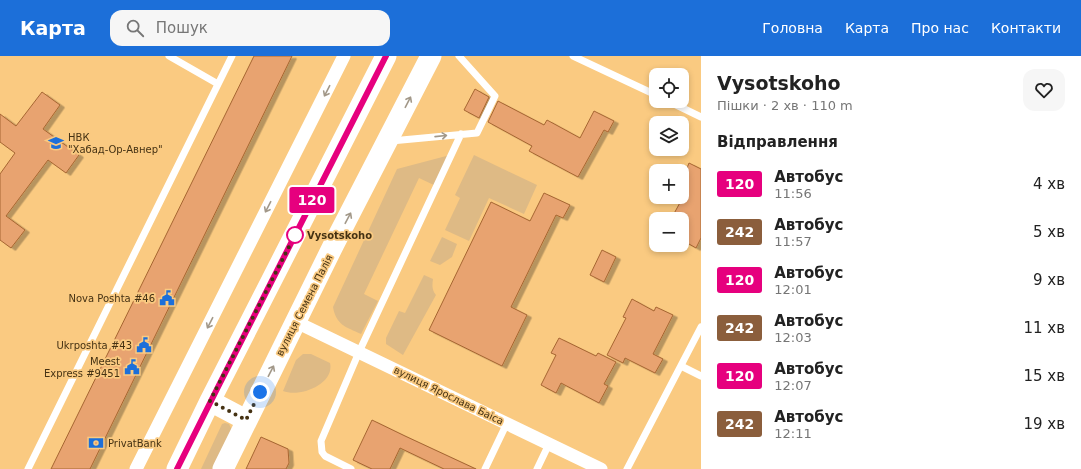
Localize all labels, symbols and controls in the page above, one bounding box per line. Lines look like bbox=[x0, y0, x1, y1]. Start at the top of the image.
search box bbox=[110, 10, 390, 46]
text: Карта bbox=[20, 17, 86, 39]
icon: search bbox=[124, 17, 146, 39]
text: Пошук bbox=[156, 19, 208, 37]
text: Головна bbox=[762, 20, 823, 36]
text: Карта bbox=[845, 20, 889, 36]
text: Про нас bbox=[911, 20, 969, 36]
text: Контакти bbox=[991, 20, 1061, 36]
map controls bbox=[649, 68, 689, 252]
button: locate bbox=[649, 68, 689, 108]
button: heart bbox=[1023, 69, 1065, 111]
text: Vysotskoho bbox=[717, 72, 841, 94]
one-way arrow bbox=[323, 85, 330, 97]
one-way arrow bbox=[405, 96, 412, 108]
text: Пішки · 2 хв · 110 m bbox=[717, 98, 853, 113]
button: layers bbox=[649, 116, 689, 156]
place label: НВК "Хабад-Ор-Авнер" bbox=[68, 132, 163, 155]
one-way arrow bbox=[434, 132, 447, 139]
text: Відправлення bbox=[717, 133, 838, 151]
school or university icon: НВК "Хабад-Ор-Авнер" bbox=[47, 134, 65, 152]
button: + bbox=[649, 164, 689, 204]
text: Автобус bbox=[774, 168, 843, 186]
text: 4 хв bbox=[1033, 175, 1065, 193]
text: 120 bbox=[725, 176, 754, 192]
text: 11:56 bbox=[774, 186, 812, 201]
line badge: 120 bbox=[289, 187, 335, 213]
text: 120 bbox=[297, 192, 327, 208]
one-way arrow bbox=[264, 201, 272, 213]
one-way arrow bbox=[345, 212, 352, 224]
button: − bbox=[649, 212, 689, 252]
text: Автобус bbox=[774, 216, 843, 234]
text: 5 хв bbox=[1033, 223, 1065, 241]
text: 242 bbox=[725, 224, 754, 240]
marker: Vysotskoho bbox=[286, 226, 304, 244]
place label: Vysotskoho bbox=[307, 230, 372, 241]
text: 11:57 bbox=[774, 234, 812, 249]
street label: вулиця Семена Палія bbox=[274, 253, 335, 358]
text: Автобус bbox=[774, 264, 843, 282]
text: 9 хв bbox=[1033, 271, 1065, 289]
text: 120 bbox=[725, 272, 754, 288]
text: 12:01 bbox=[774, 282, 812, 297]
public building icon: Nova Poshta #46 bbox=[158, 289, 176, 307]
place label: Nova Poshta #46 bbox=[69, 293, 155, 304]
text: Автобус bbox=[774, 312, 843, 330]
one-way arrow bbox=[206, 317, 213, 329]
text: 11 хв bbox=[1023, 319, 1065, 337]
text: 242 bbox=[725, 320, 754, 336]
text: 12:03 bbox=[774, 330, 812, 345]
public building icon: Ukrposhta #43 bbox=[135, 336, 153, 354]
place label: Ukrposhta #43 bbox=[56, 340, 132, 351]
place label: Meest Express #9451 bbox=[44, 356, 120, 379]
public building icon: Meest Express #9451 bbox=[123, 358, 141, 376]
text: Автобус bbox=[774, 360, 843, 378]
street label: вулиця Ярослава Баіса bbox=[392, 364, 505, 427]
one-way arrow bbox=[268, 365, 275, 377]
text: 15 хв bbox=[1023, 367, 1065, 385]
text: 120 bbox=[725, 368, 754, 384]
text: 12:07 bbox=[774, 378, 812, 393]
your location bbox=[250, 382, 270, 402]
text: Автобус bbox=[774, 408, 843, 426]
text: 19 хв bbox=[1023, 415, 1065, 433]
text: 242 bbox=[725, 416, 754, 432]
text: 12:11 bbox=[774, 426, 812, 441]
bank icon: PrivatBank bbox=[87, 434, 105, 452]
place label: PrivatBank bbox=[108, 438, 162, 449]

